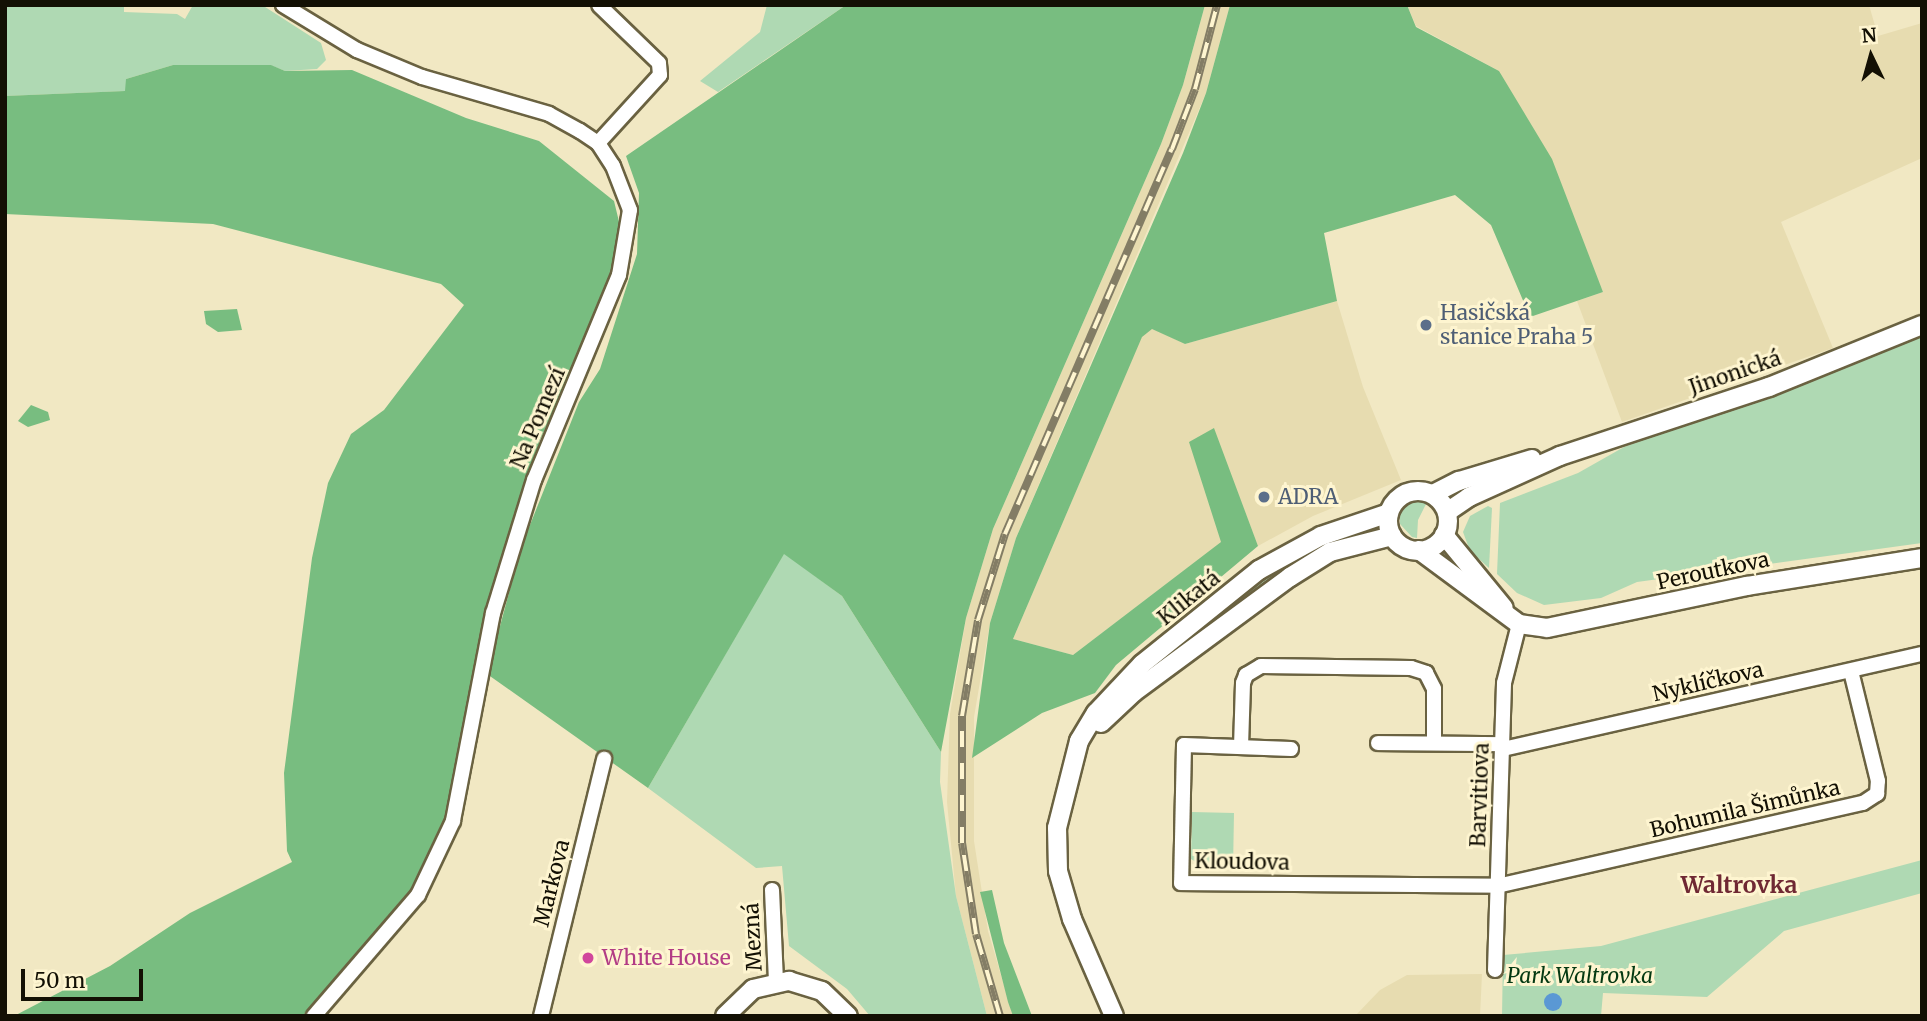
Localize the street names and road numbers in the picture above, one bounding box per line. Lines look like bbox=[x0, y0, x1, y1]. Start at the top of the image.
street label: Jinonická bbox=[1686, 346, 1784, 400]
street label: Na Pomezí bbox=[505, 364, 571, 472]
street label: Peroutkova bbox=[1654, 547, 1772, 595]
street label: Klikatá bbox=[1153, 565, 1225, 631]
street label: Nyklíčkova bbox=[1650, 657, 1766, 707]
street label: Barvitiova bbox=[1466, 742, 1494, 848]
street label: Bohumila Šimůnka bbox=[1648, 775, 1842, 843]
street label: Markova bbox=[529, 837, 575, 929]
street label: Kloudova bbox=[1194, 849, 1290, 875]
street label: Mezná bbox=[739, 902, 767, 972]

